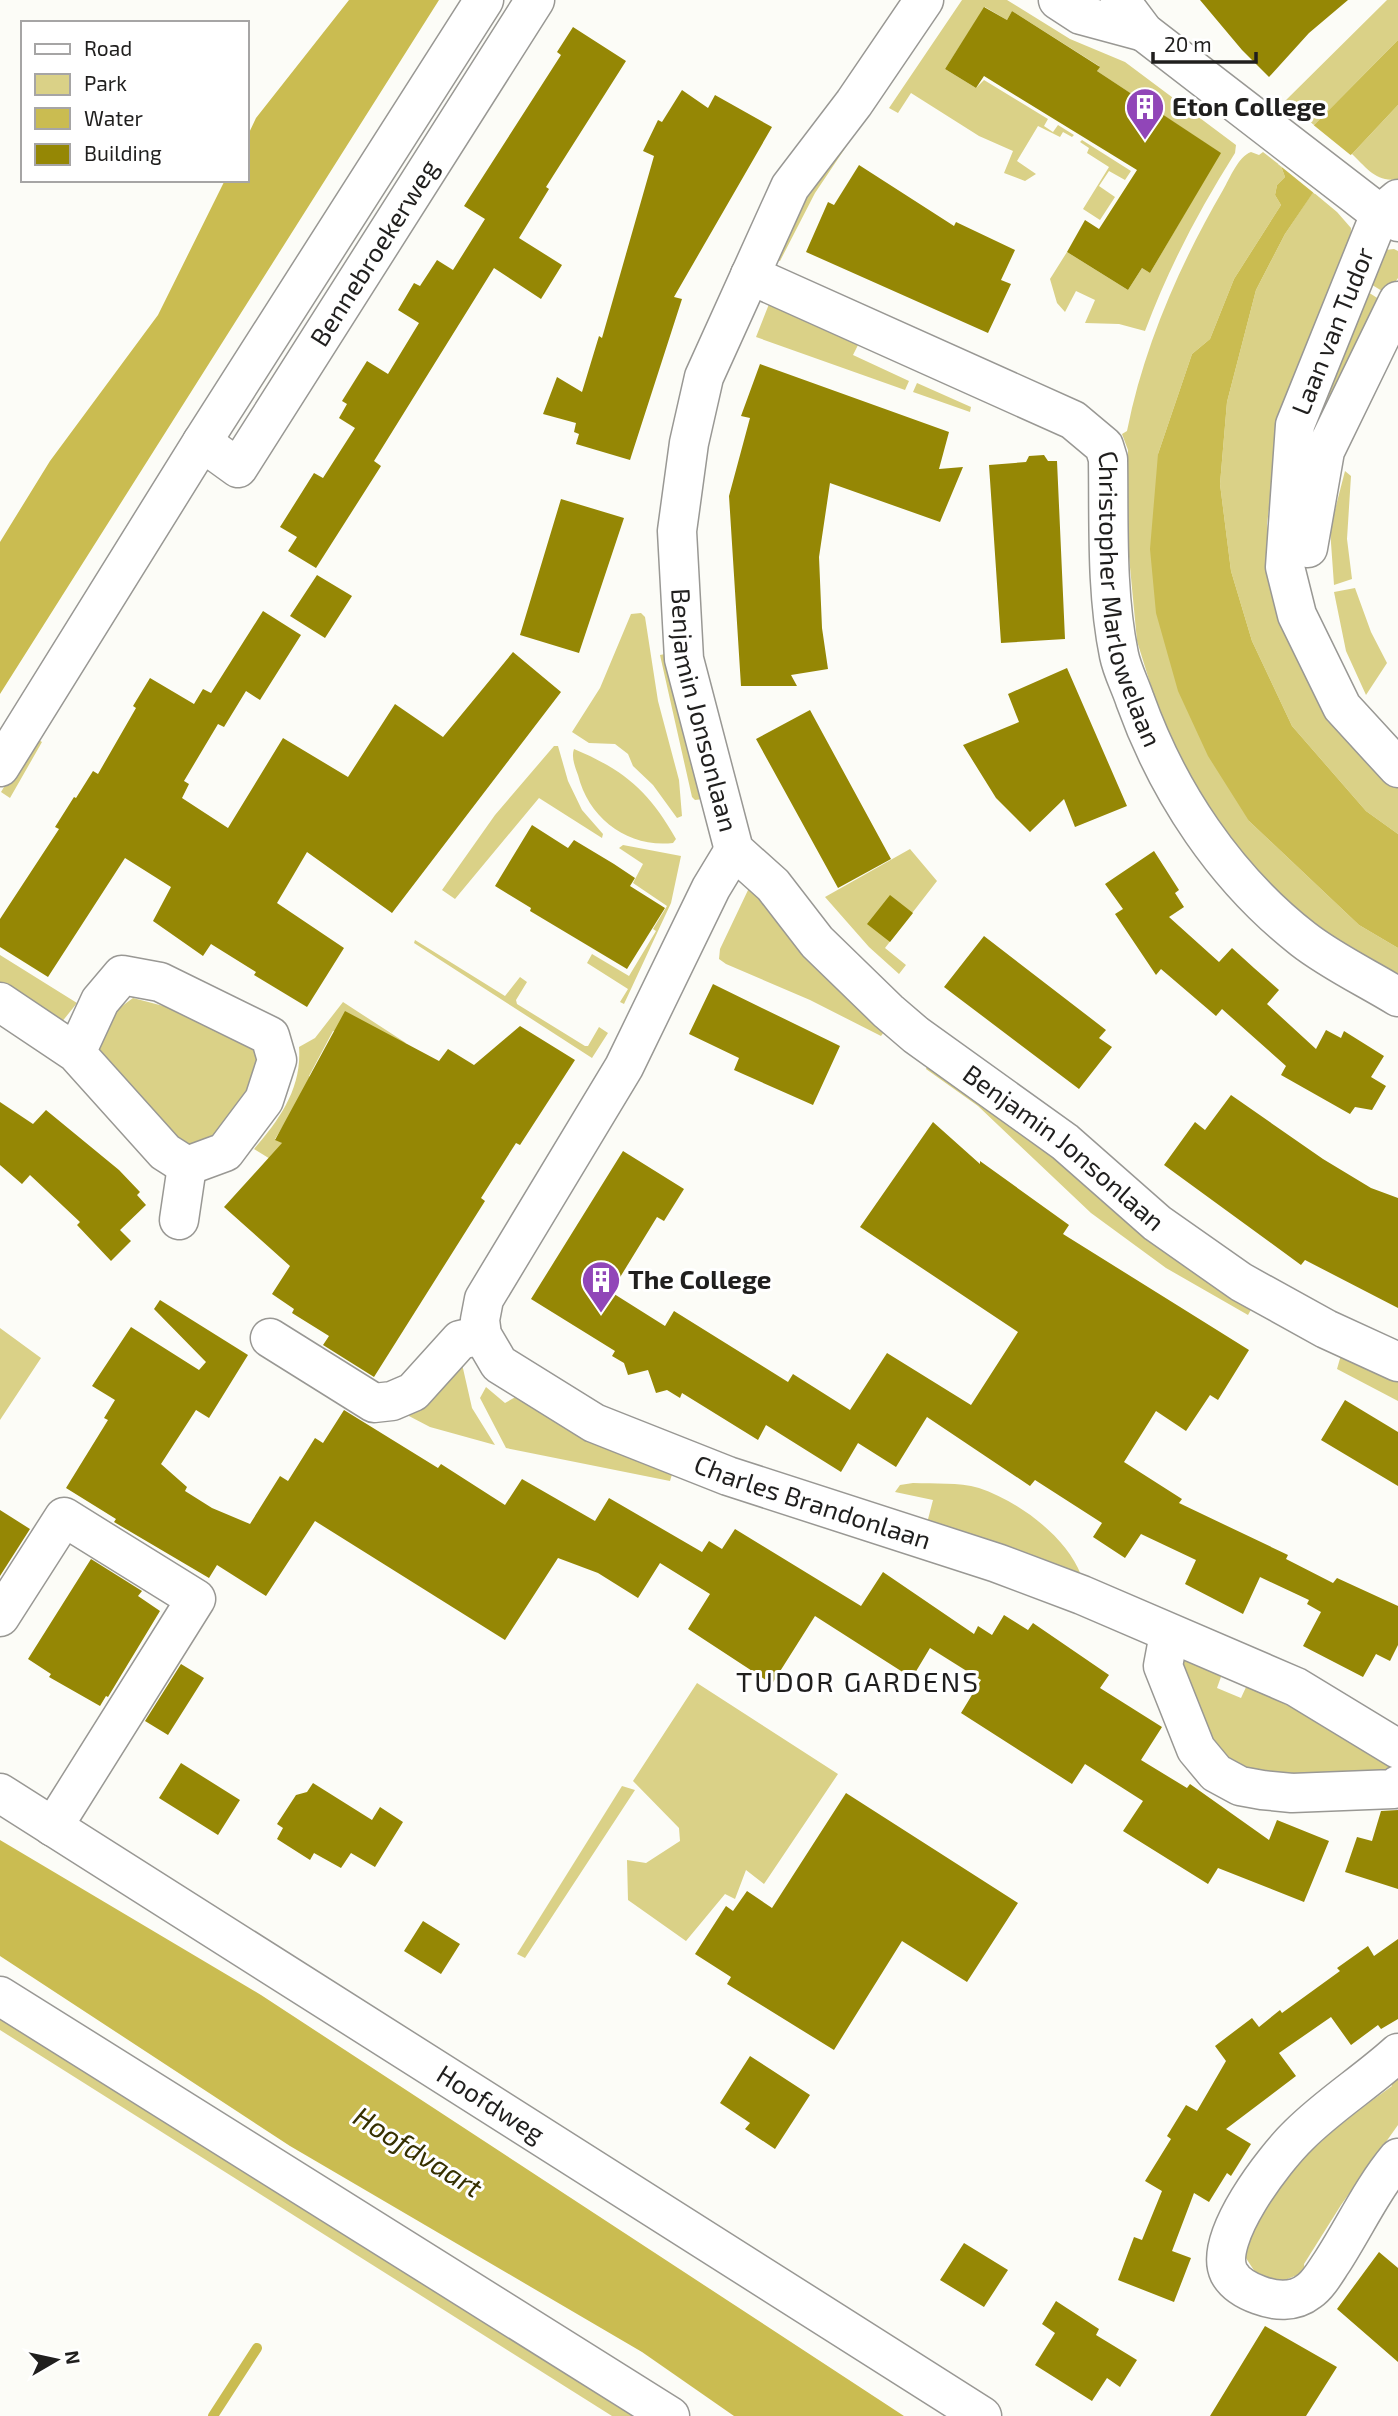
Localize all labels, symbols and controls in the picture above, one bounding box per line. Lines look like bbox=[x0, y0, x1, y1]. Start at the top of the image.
legend bbox=[21, 21, 248, 182]
scale bar bbox=[1153, 21, 1256, 65]
text: 20 m bbox=[1164, 31, 1212, 56]
text: Road bbox=[84, 35, 132, 60]
text: Park bbox=[84, 70, 127, 95]
building icon: Eton College bbox=[1124, 86, 1166, 141]
place label: Eton College bbox=[1172, 90, 1326, 121]
text: Water bbox=[84, 105, 143, 130]
text: Building bbox=[84, 140, 162, 165]
street label: Bennebroekerweg bbox=[302, 153, 444, 351]
street label: Laan van Tudor bbox=[1284, 242, 1379, 419]
street label: Christopher Marlowelaan bbox=[1092, 447, 1169, 751]
street label: Benjamin Jonsonlaan bbox=[666, 587, 746, 835]
street label: Benjamin Jonsonlaan bbox=[958, 1057, 1171, 1236]
building icon: The College bbox=[580, 1259, 622, 1314]
place label: The College bbox=[628, 1263, 772, 1294]
street label: Charles Brandonlaan bbox=[690, 1447, 935, 1555]
district label: TUDOR GARDENS bbox=[736, 1664, 980, 1698]
street label: Hoofdweg bbox=[432, 2057, 551, 2149]
water label: Hoofdvaart bbox=[348, 2098, 489, 2204]
north arrow bbox=[21, 2325, 91, 2395]
text: N bbox=[61, 2349, 86, 2366]

